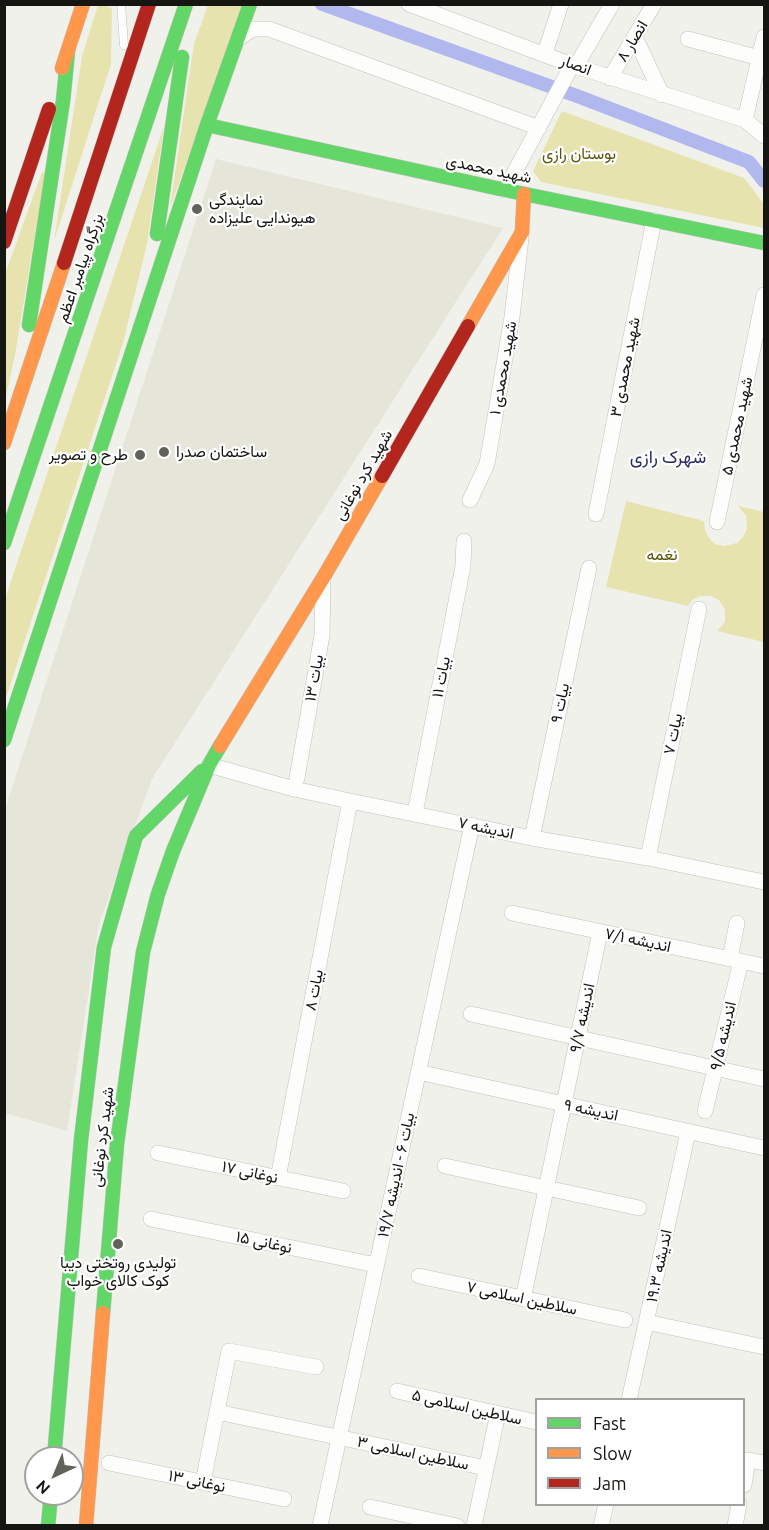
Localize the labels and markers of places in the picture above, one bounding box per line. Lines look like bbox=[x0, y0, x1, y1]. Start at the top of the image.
place label: نمایندگی هیوندایی علیزاده bbox=[209, 190, 316, 228]
marker: نمایندگی هیوندایی علیزاده bbox=[190, 202, 204, 216]
place label: ساختمان صدرا bbox=[176, 442, 267, 462]
place label: طرح و تصویر bbox=[49, 445, 128, 465]
marker: ساختمان صدرا bbox=[157, 445, 171, 459]
marker: طرح و تصویر bbox=[133, 448, 147, 462]
marker: تولیدی روتختی دیبا کوک کالای خواب bbox=[111, 1237, 125, 1251]
place label: تولیدی روتختی دیبا کوک کالای خواب bbox=[60, 1253, 176, 1291]

